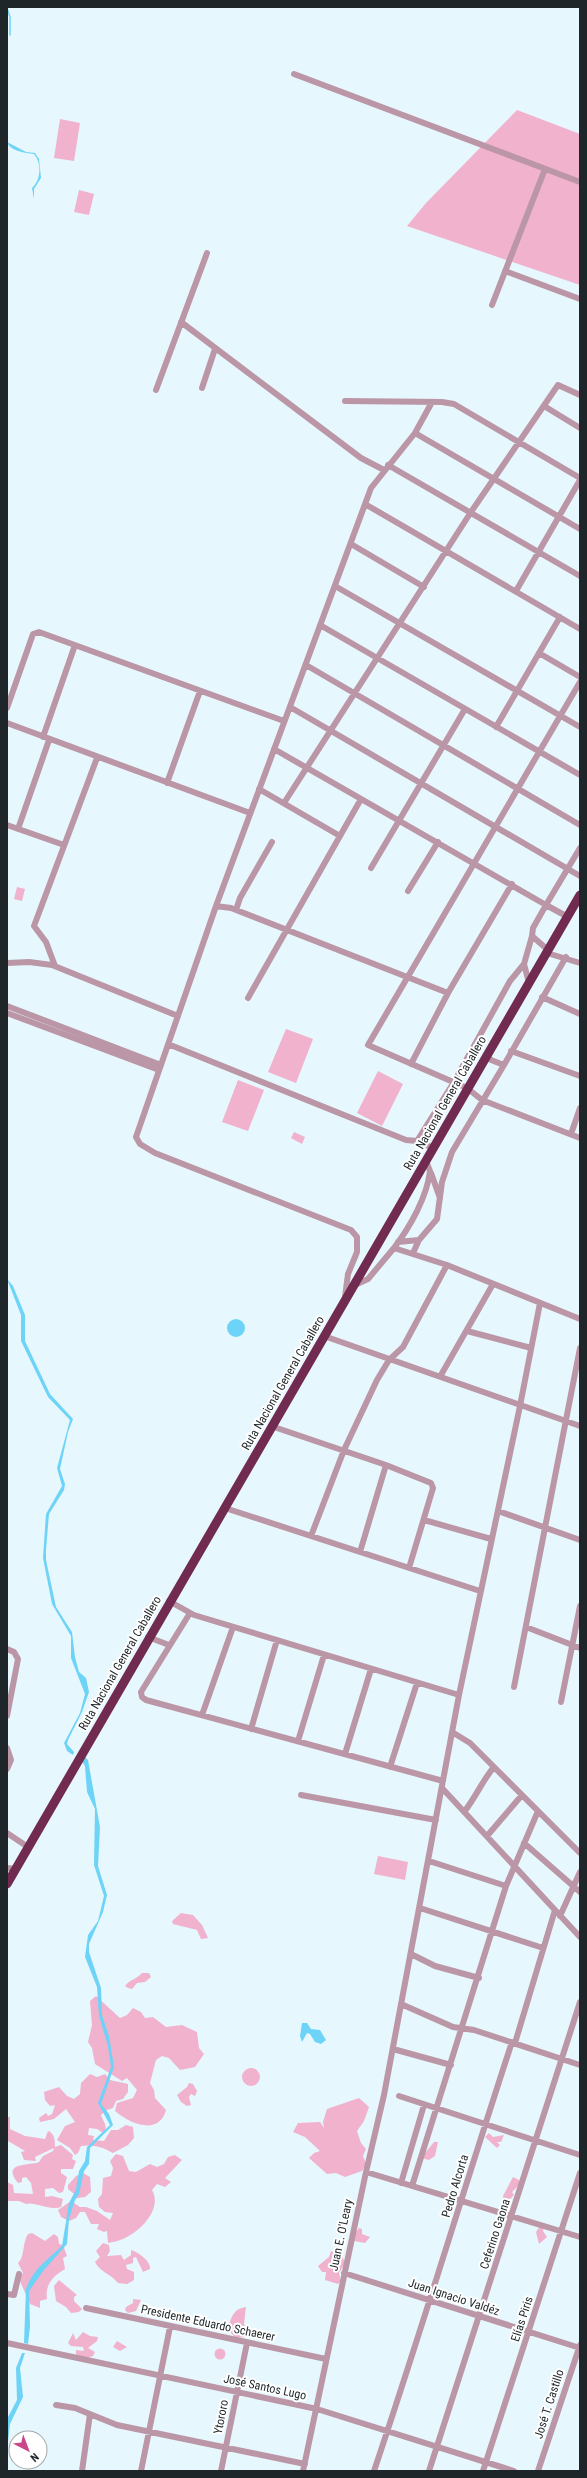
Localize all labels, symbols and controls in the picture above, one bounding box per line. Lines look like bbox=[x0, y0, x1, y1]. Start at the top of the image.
street label: Ruta Nacional General Caballero bbox=[401, 1033, 489, 1173]
street label: Ruta Nacional General Caballero bbox=[239, 1313, 327, 1453]
street label: Ruta Nacional General Caballero bbox=[76, 1593, 164, 1733]
street label: Pedro Alcorta bbox=[439, 2153, 471, 2219]
street label: Ceferino Gaona bbox=[477, 2197, 513, 2271]
street label: Juan E. O'Leary bbox=[327, 2198, 355, 2272]
street label: Juan Ignacio Valdéz bbox=[407, 2276, 501, 2318]
street label: Elías Piris bbox=[508, 2295, 536, 2343]
street label: Presidente Eduardo Schaerer bbox=[140, 2302, 277, 2344]
street label: José T. Castillo bbox=[531, 2368, 567, 2440]
street label: José Santos Lugo bbox=[222, 2371, 308, 2403]
street label: Ytororo bbox=[211, 2399, 231, 2435]
north arrow bbox=[8, 2430, 48, 2470]
text: N bbox=[27, 2450, 41, 2464]

